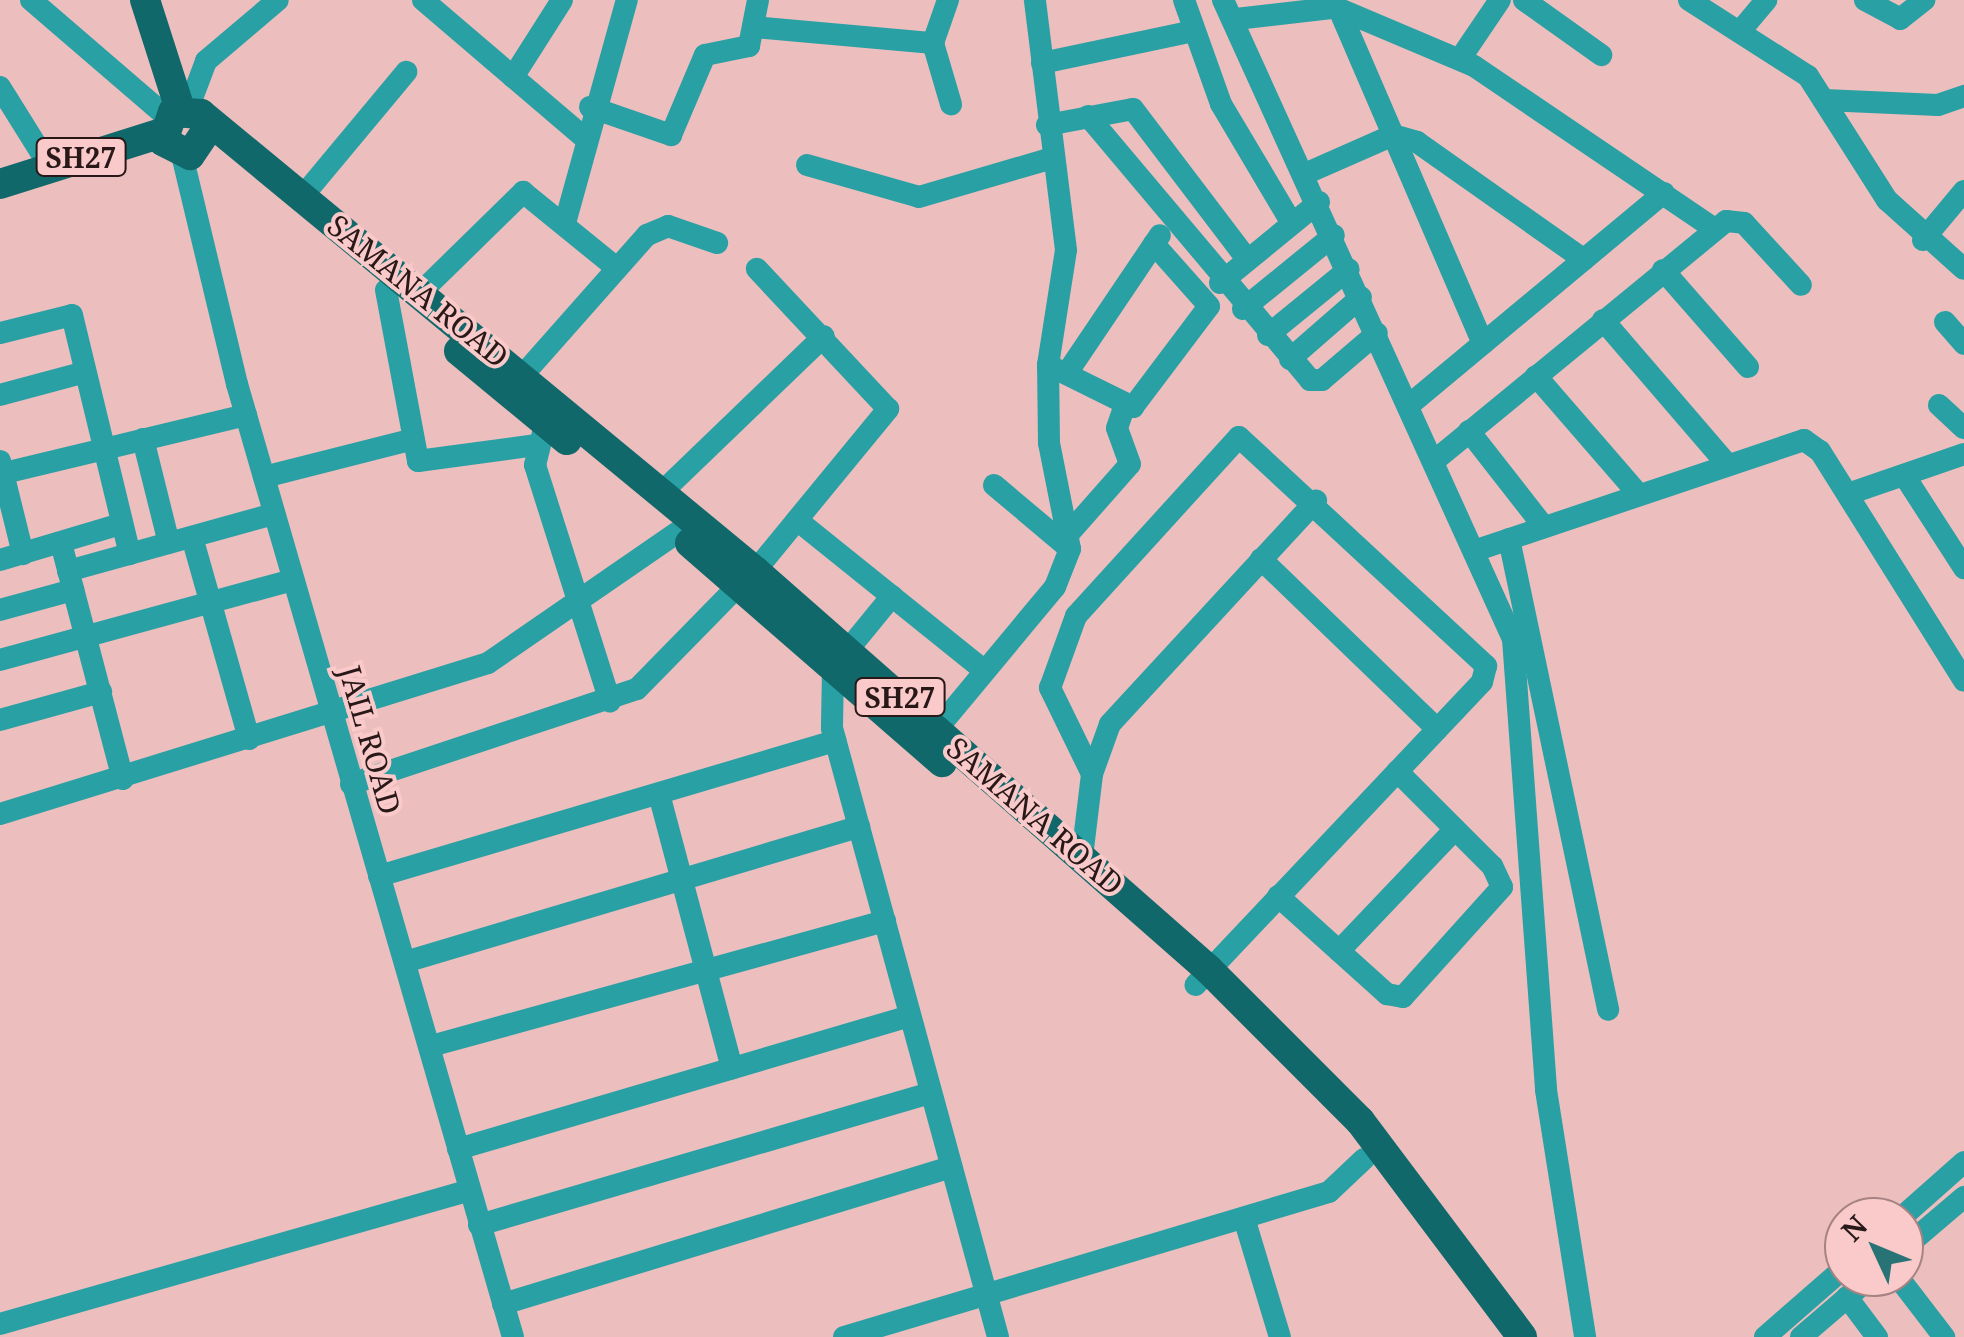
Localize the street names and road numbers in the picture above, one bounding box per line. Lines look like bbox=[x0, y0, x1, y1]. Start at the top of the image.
road number: SH27 bbox=[34, 134, 128, 180]
street label: SAMANA ROAD bbox=[321, 207, 515, 375]
street label: JAIL ROAD bbox=[332, 661, 408, 819]
road number: SH27 bbox=[852, 674, 948, 720]
street label: SAMANA ROAD bbox=[940, 730, 1130, 902]

